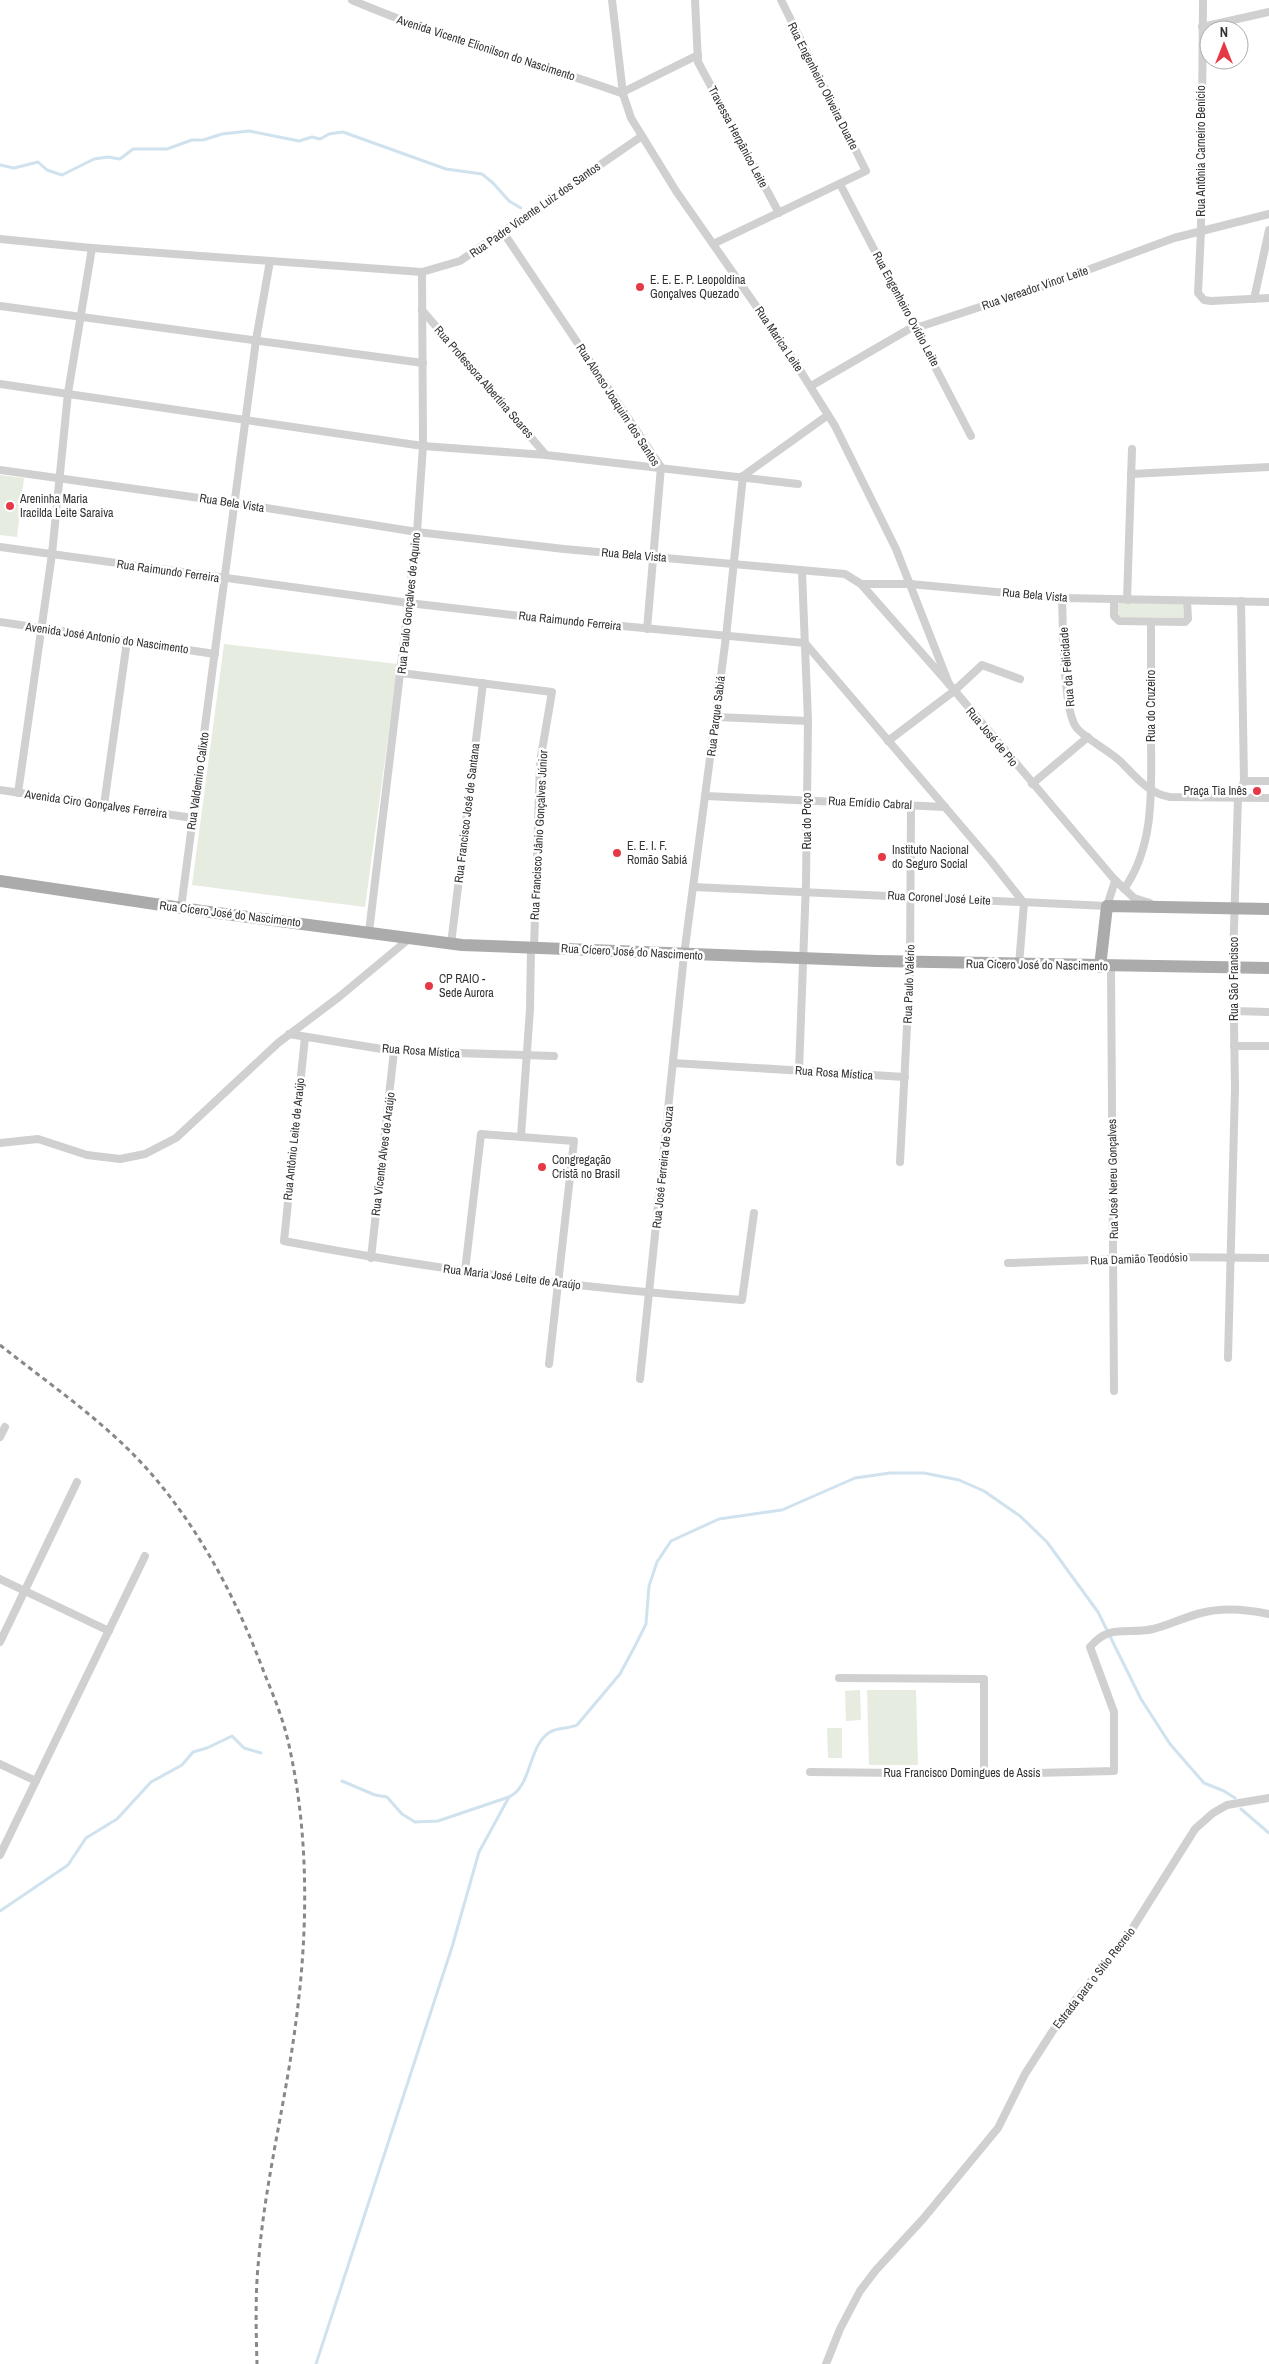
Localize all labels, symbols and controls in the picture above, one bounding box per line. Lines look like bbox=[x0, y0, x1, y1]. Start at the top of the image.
street label: Avenida Vicente Elionilson do Nascimento bbox=[394, 11, 577, 84]
street label: Rua Engenheiro Oliveira Duarte bbox=[784, 19, 862, 153]
north arrow bbox=[1199, 20, 1249, 70]
text: N bbox=[1220, 23, 1228, 41]
street label: Travessa Herpânico Leite bbox=[704, 83, 772, 191]
street label: Rua Antônia Carneiro Benício bbox=[1193, 85, 1209, 217]
street label: Rua Padre Vicente Luiz dos Santos bbox=[466, 159, 604, 261]
street label: Rua Engenheiro Ovídio Leite bbox=[869, 249, 943, 369]
street label: Rua Vereador Vinor Leite bbox=[980, 262, 1090, 314]
place label: E. E. E. P. Leopoldina Gonçalves Quezado bbox=[650, 272, 746, 302]
marker: E. E. E. P. Leopoldina Gonçalves Quezado bbox=[634, 281, 646, 293]
street label: Rua Marica Leite bbox=[751, 303, 807, 375]
street label: Rua Professora Albertina Soares bbox=[431, 322, 537, 442]
street label: Rua Alonso Joaquim dos Santos bbox=[572, 341, 664, 469]
street label: Rua Bela Vista bbox=[198, 490, 266, 516]
place label: Areninha Maria Iracilda Leite Saraiva bbox=[19, 491, 114, 521]
marker: Areninha Maria Iracilda Leite Saraiva bbox=[4, 500, 16, 512]
street label: Rua Paulo Gonçalves de Aquino bbox=[394, 531, 424, 675]
street label: Rua Bela Vista bbox=[601, 544, 668, 566]
street label: Rua Raimundo Ferreira bbox=[116, 556, 221, 586]
street label: Rua Bela Vista bbox=[1002, 584, 1069, 606]
street label: Rua Raimundo Ferreira bbox=[518, 608, 623, 634]
street label: Avenida José Antonio do Nascimento bbox=[23, 618, 190, 657]
street label: Rua da Felicidade bbox=[1056, 626, 1078, 708]
street label: Rua do Cruzeiro bbox=[1143, 670, 1159, 742]
street label: Rua Parque Sabiá bbox=[703, 674, 729, 757]
street label: Rua José de Pio bbox=[962, 704, 1022, 770]
street label: Rua Valdemiro Calixto bbox=[183, 731, 213, 831]
street label: Rua Francisco José de Santana bbox=[450, 742, 484, 884]
street label: Rua Francisco Jânio Gonçalves Júnior bbox=[527, 749, 551, 920]
place label: Praça Tia Inês bbox=[1183, 783, 1247, 799]
marker: Praça Tia Inês bbox=[1251, 785, 1263, 797]
street label: Avenida Ciro Gonçalves Ferreira bbox=[23, 786, 169, 822]
street label: Rua do Poço bbox=[799, 793, 815, 849]
street label: Rua Emídio Cabral bbox=[828, 793, 912, 813]
place label: E. E. I. F. Romão Sabiá bbox=[627, 838, 688, 868]
place label: Instituto Nacional do Seguro Social bbox=[892, 842, 969, 872]
marker: E. E. I. F. Romão Sabiá bbox=[611, 847, 623, 859]
marker: Instituto Nacional do Seguro Social bbox=[876, 851, 888, 863]
street label: Rua Coronel José Leite bbox=[887, 887, 991, 909]
street label: Rua Cícero José do Nascimento bbox=[158, 897, 302, 931]
street label: Rua São Francisco bbox=[1226, 937, 1242, 1021]
street label: Rua Cícero José do Nascimento bbox=[561, 940, 703, 964]
street label: Rua Paulo Valério bbox=[900, 944, 918, 1024]
street label: Rua Cícero José do Nascimento bbox=[966, 956, 1108, 974]
place label: CP RAIO - Sede Aurora bbox=[439, 971, 494, 1001]
marker: CP RAIO - Sede Aurora bbox=[423, 980, 435, 992]
street label: Rua Rosa Mística bbox=[381, 1040, 461, 1062]
street label: Rua Rosa Mística bbox=[794, 1062, 874, 1084]
street label: Rua Antônio Leite de Araújo bbox=[280, 1077, 308, 1201]
street label: Rua Vicente Alves de Araújo bbox=[367, 1091, 399, 1217]
street label: Rua José Ferreira de Souza bbox=[649, 1104, 677, 1229]
street label: Rua José Nereu Gonçalves bbox=[1104, 1119, 1122, 1239]
place label: Congregação Cristã no Brasil bbox=[552, 1152, 620, 1182]
marker: Congregação Cristã no Brasil bbox=[536, 1161, 548, 1173]
street label: Rua Damião Teodósio bbox=[1090, 1249, 1188, 1269]
street label: Rua Maria José Leite de Araújo bbox=[442, 1261, 582, 1293]
street label: Rua Francisco Domingues de Assis bbox=[884, 1765, 1041, 1781]
street label: Estrada para o Sítio Recreio bbox=[1049, 1924, 1139, 2032]

